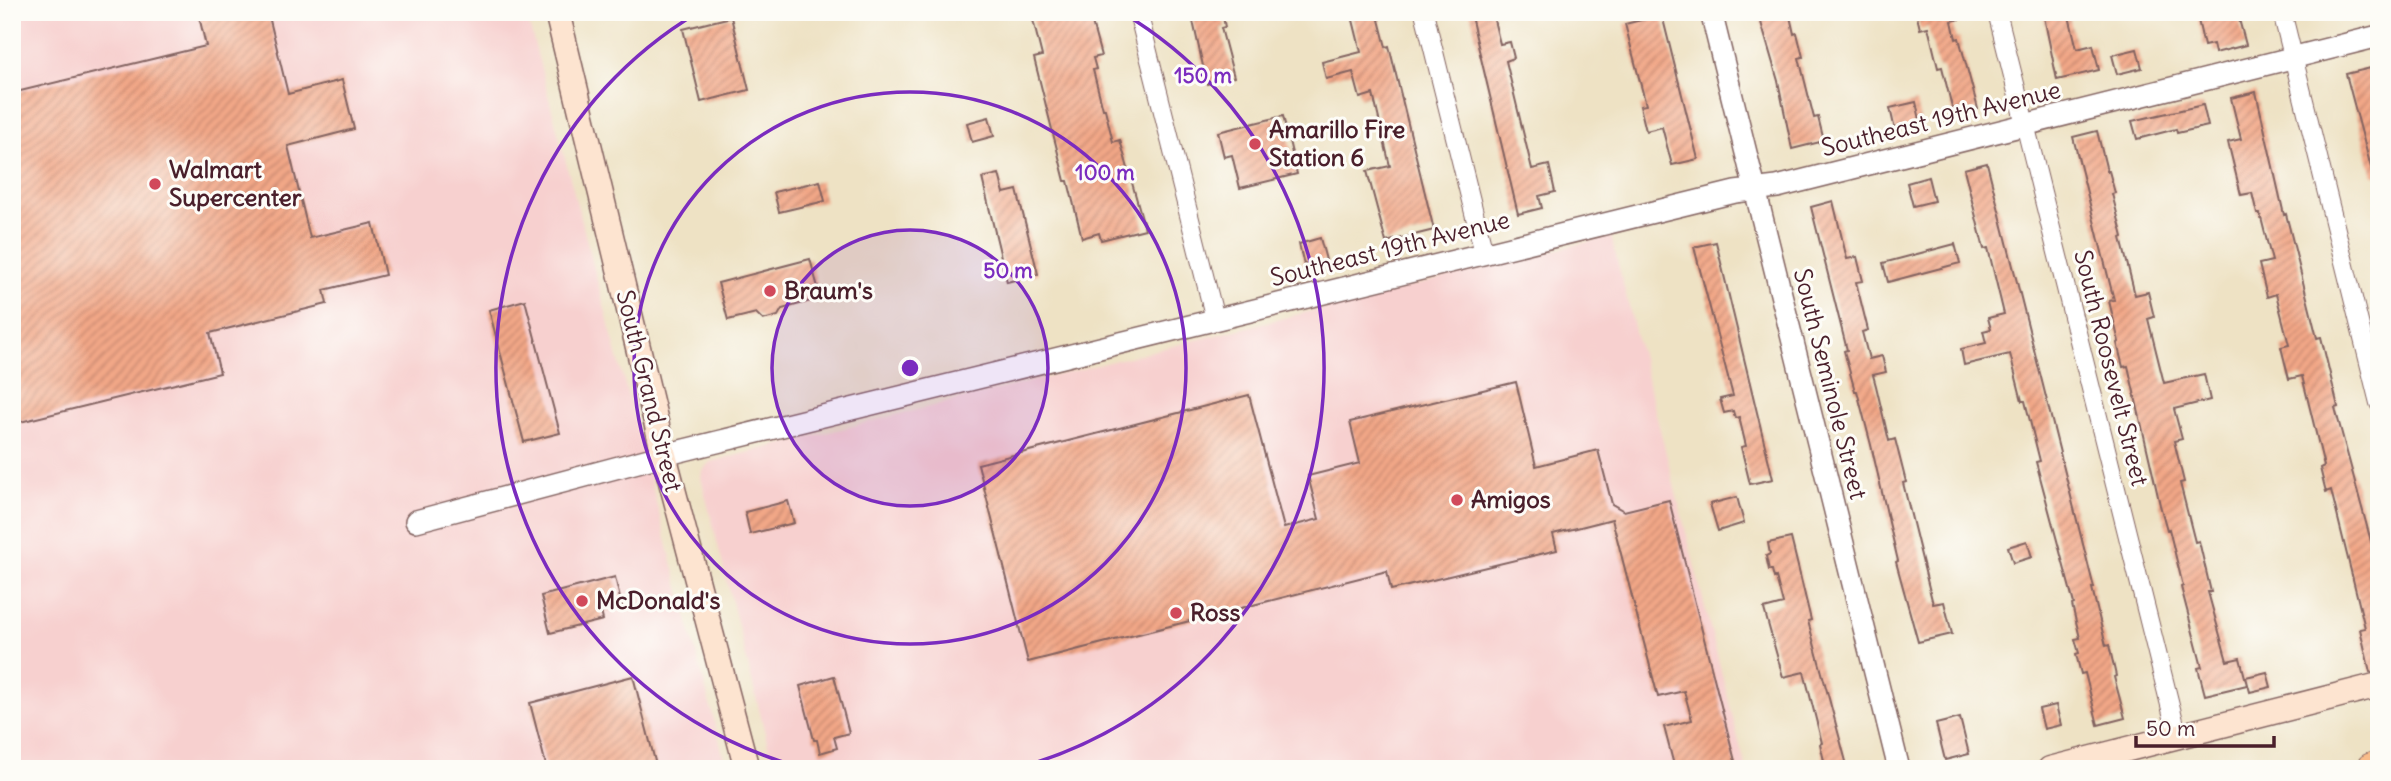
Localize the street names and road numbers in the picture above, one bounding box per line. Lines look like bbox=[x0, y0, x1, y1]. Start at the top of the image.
street label: Southeast 19th Avenue bbox=[1818, 74, 2064, 162]
street label: Southeast 19th Avenue bbox=[1267, 204, 1513, 292]
street label: South Roosevelt Street bbox=[2068, 247, 2156, 489]
street label: South Seminole Street bbox=[1788, 265, 1874, 502]
street label: South Grand Street bbox=[610, 287, 690, 495]

